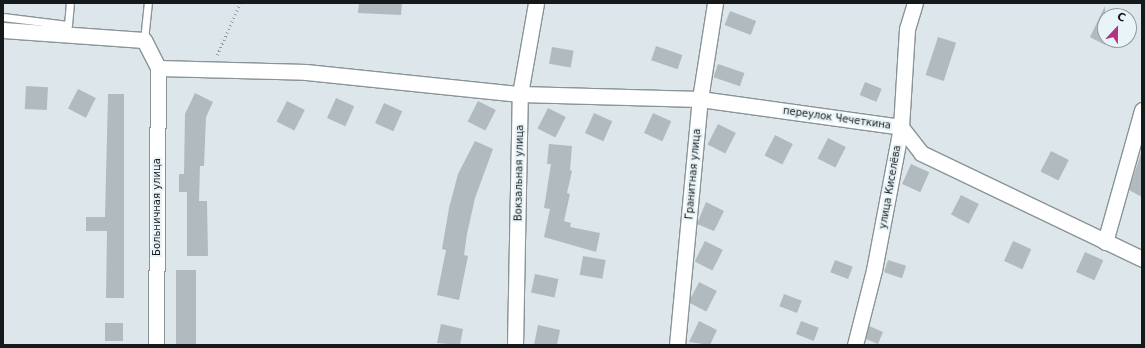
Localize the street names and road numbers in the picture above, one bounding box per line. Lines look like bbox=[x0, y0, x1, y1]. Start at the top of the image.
street label: переулок Чечеткина bbox=[782, 104, 892, 132]
street label: Вокзальная улица bbox=[512, 125, 526, 221]
street label: Гранитная улица bbox=[683, 128, 703, 220]
street label: улица Киселёва bbox=[877, 144, 903, 230]
street label: Больничная улица bbox=[151, 158, 163, 256]

